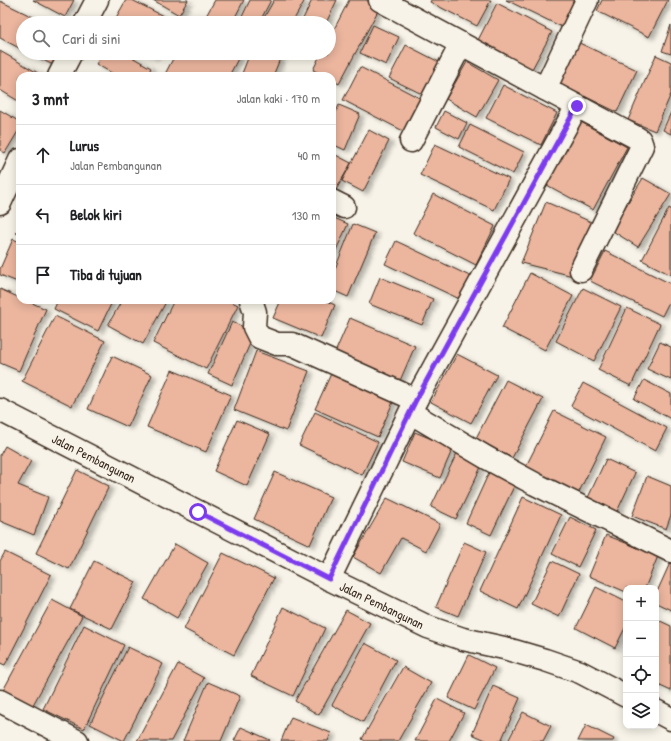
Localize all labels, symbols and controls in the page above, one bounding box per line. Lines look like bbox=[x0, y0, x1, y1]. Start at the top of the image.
search box bbox=[16, 16, 336, 60]
icon: search bbox=[30, 27, 52, 49]
text: Cari di sini bbox=[62, 28, 121, 49]
text: 3 mnt bbox=[32, 87, 69, 110]
text: Jalan kaki · 170 m bbox=[236, 89, 320, 107]
route end bbox=[568, 97, 586, 115]
text: Lurus bbox=[70, 135, 99, 156]
icon: ahead bbox=[32, 144, 54, 166]
text: 40 m bbox=[297, 146, 320, 164]
text: Jalan Pembangunan bbox=[70, 156, 162, 174]
icon: left bbox=[32, 204, 54, 226]
text: Belok kiri bbox=[70, 204, 122, 225]
text: 130 m bbox=[292, 206, 320, 224]
icon: arrive bbox=[32, 264, 54, 286]
text: Tiba di tujuan bbox=[70, 264, 142, 285]
street label: Jalan Pembangunan bbox=[49, 429, 139, 487]
route start bbox=[189, 503, 207, 521]
street label: Jalan Pembangunan bbox=[337, 577, 427, 633]
map controls bbox=[623, 585, 659, 729]
button: + bbox=[623, 585, 659, 621]
button: − bbox=[623, 621, 659, 657]
button: locate bbox=[623, 657, 659, 693]
button: layers bbox=[623, 693, 659, 729]

